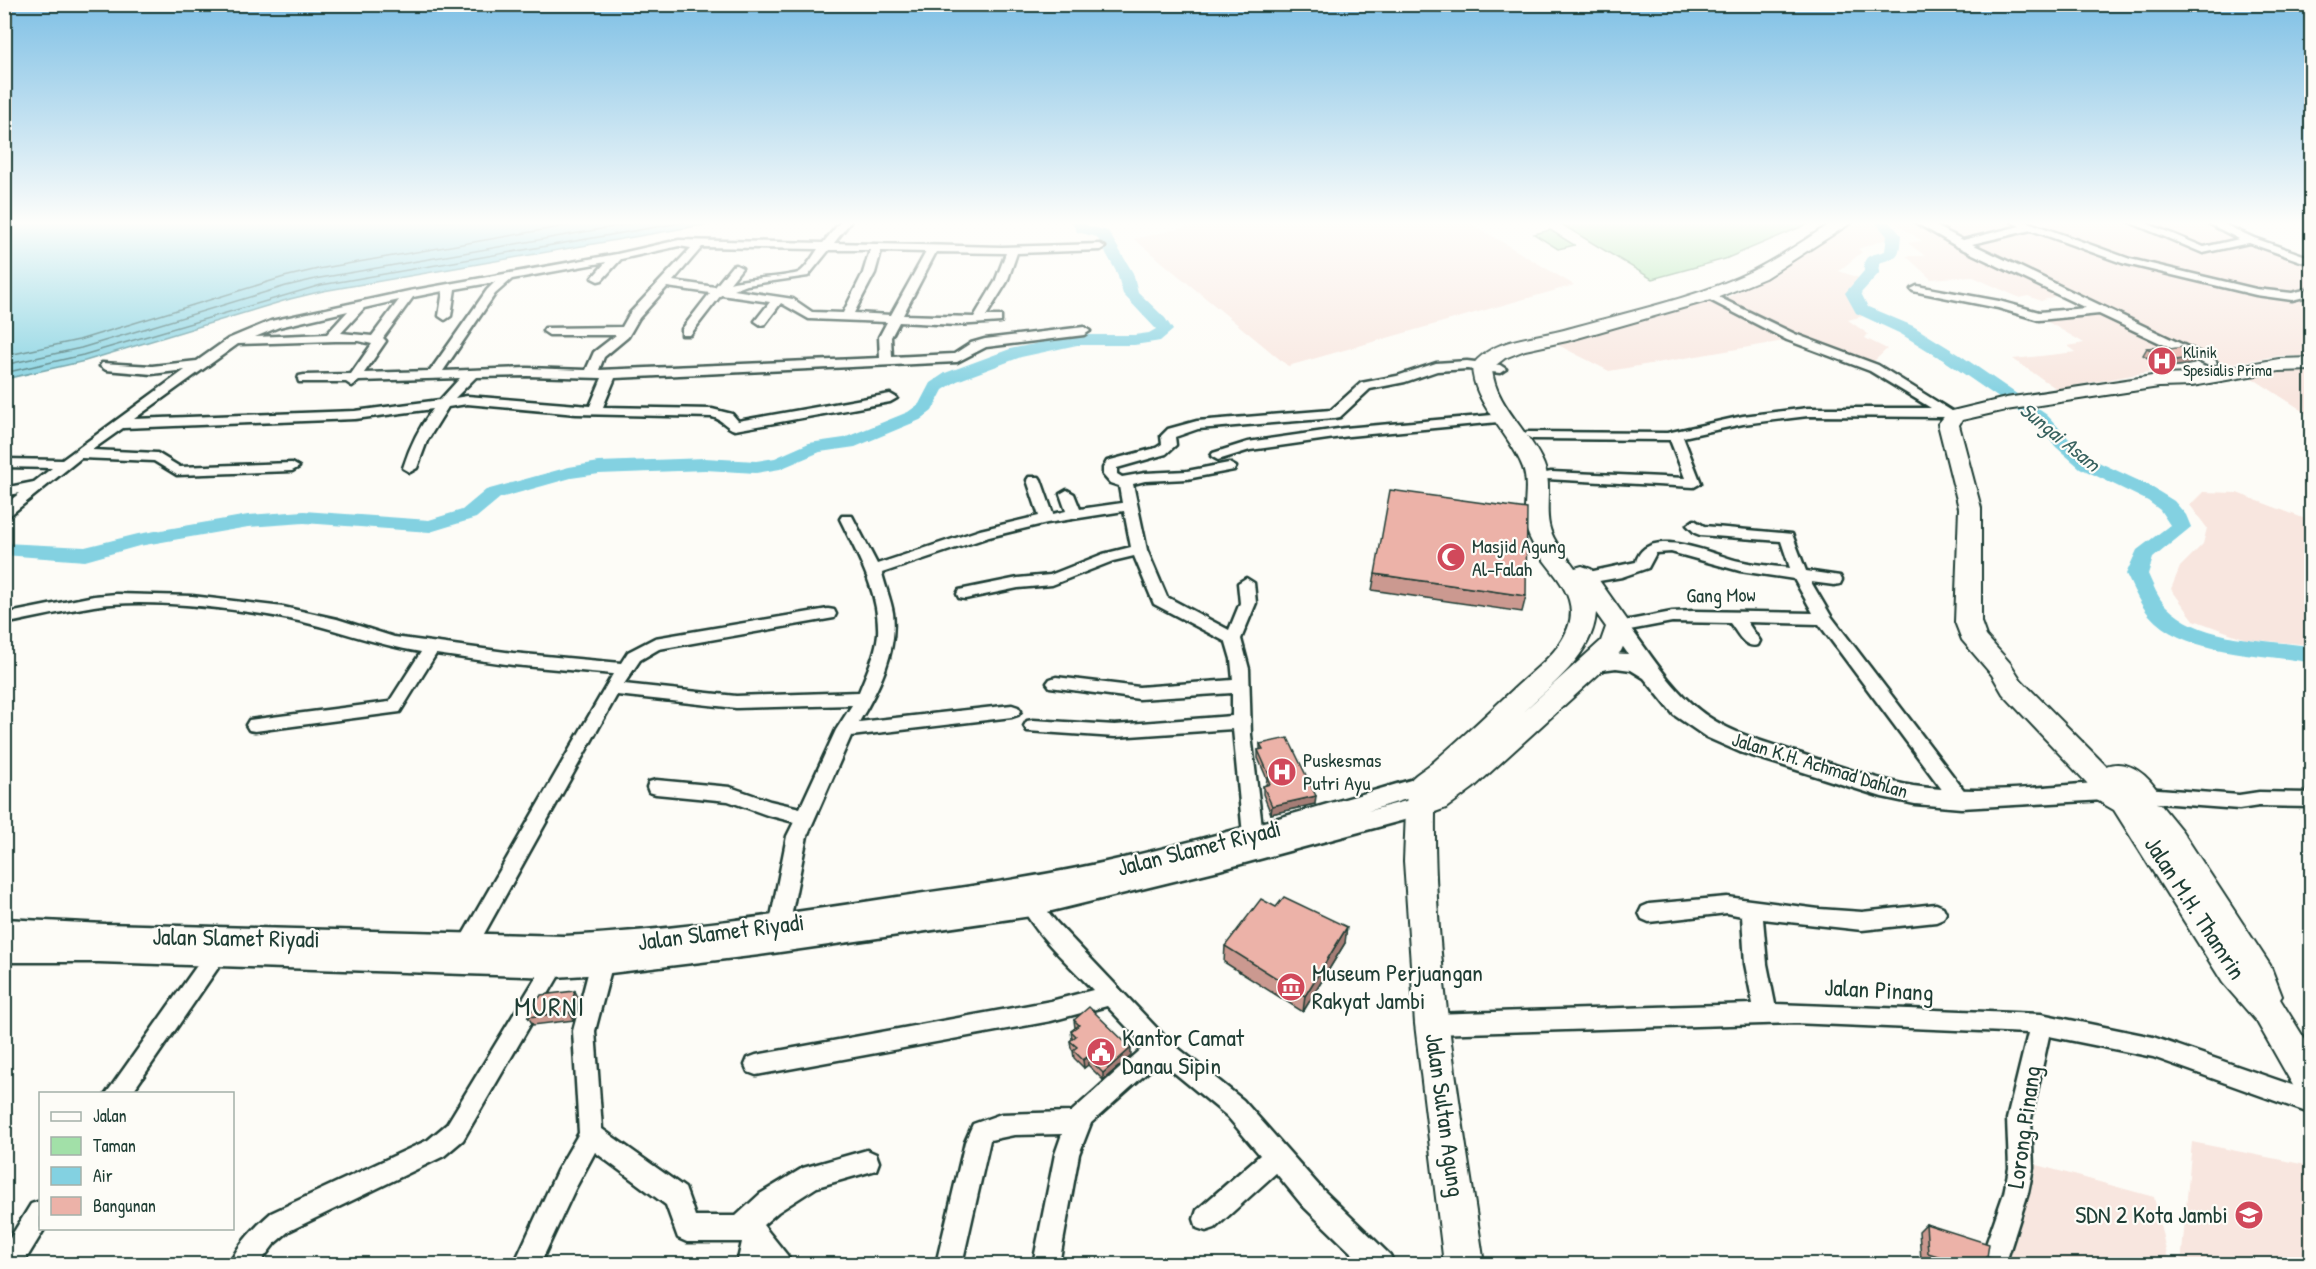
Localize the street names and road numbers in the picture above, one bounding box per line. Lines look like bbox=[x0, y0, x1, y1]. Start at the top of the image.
street label: Gang Mow bbox=[1686, 580, 1756, 609]
street label: Jalan K.H. Achmad Dahlan bbox=[1729, 725, 1911, 804]
street label: Jalan Slamet Riyadi bbox=[1114, 811, 1284, 883]
street label: Jalan M.H. Thamrin bbox=[2138, 830, 2254, 985]
street label: Jalan Slamet Riyadi bbox=[636, 905, 806, 957]
street label: Jalan Slamet Riyadi bbox=[152, 920, 320, 954]
street label: Jalan Pinang bbox=[1824, 970, 1934, 1008]
street label: Jalan Sultan Agung bbox=[1419, 1031, 1473, 1199]
street label: Lorong Pinang bbox=[1999, 1064, 2047, 1190]

